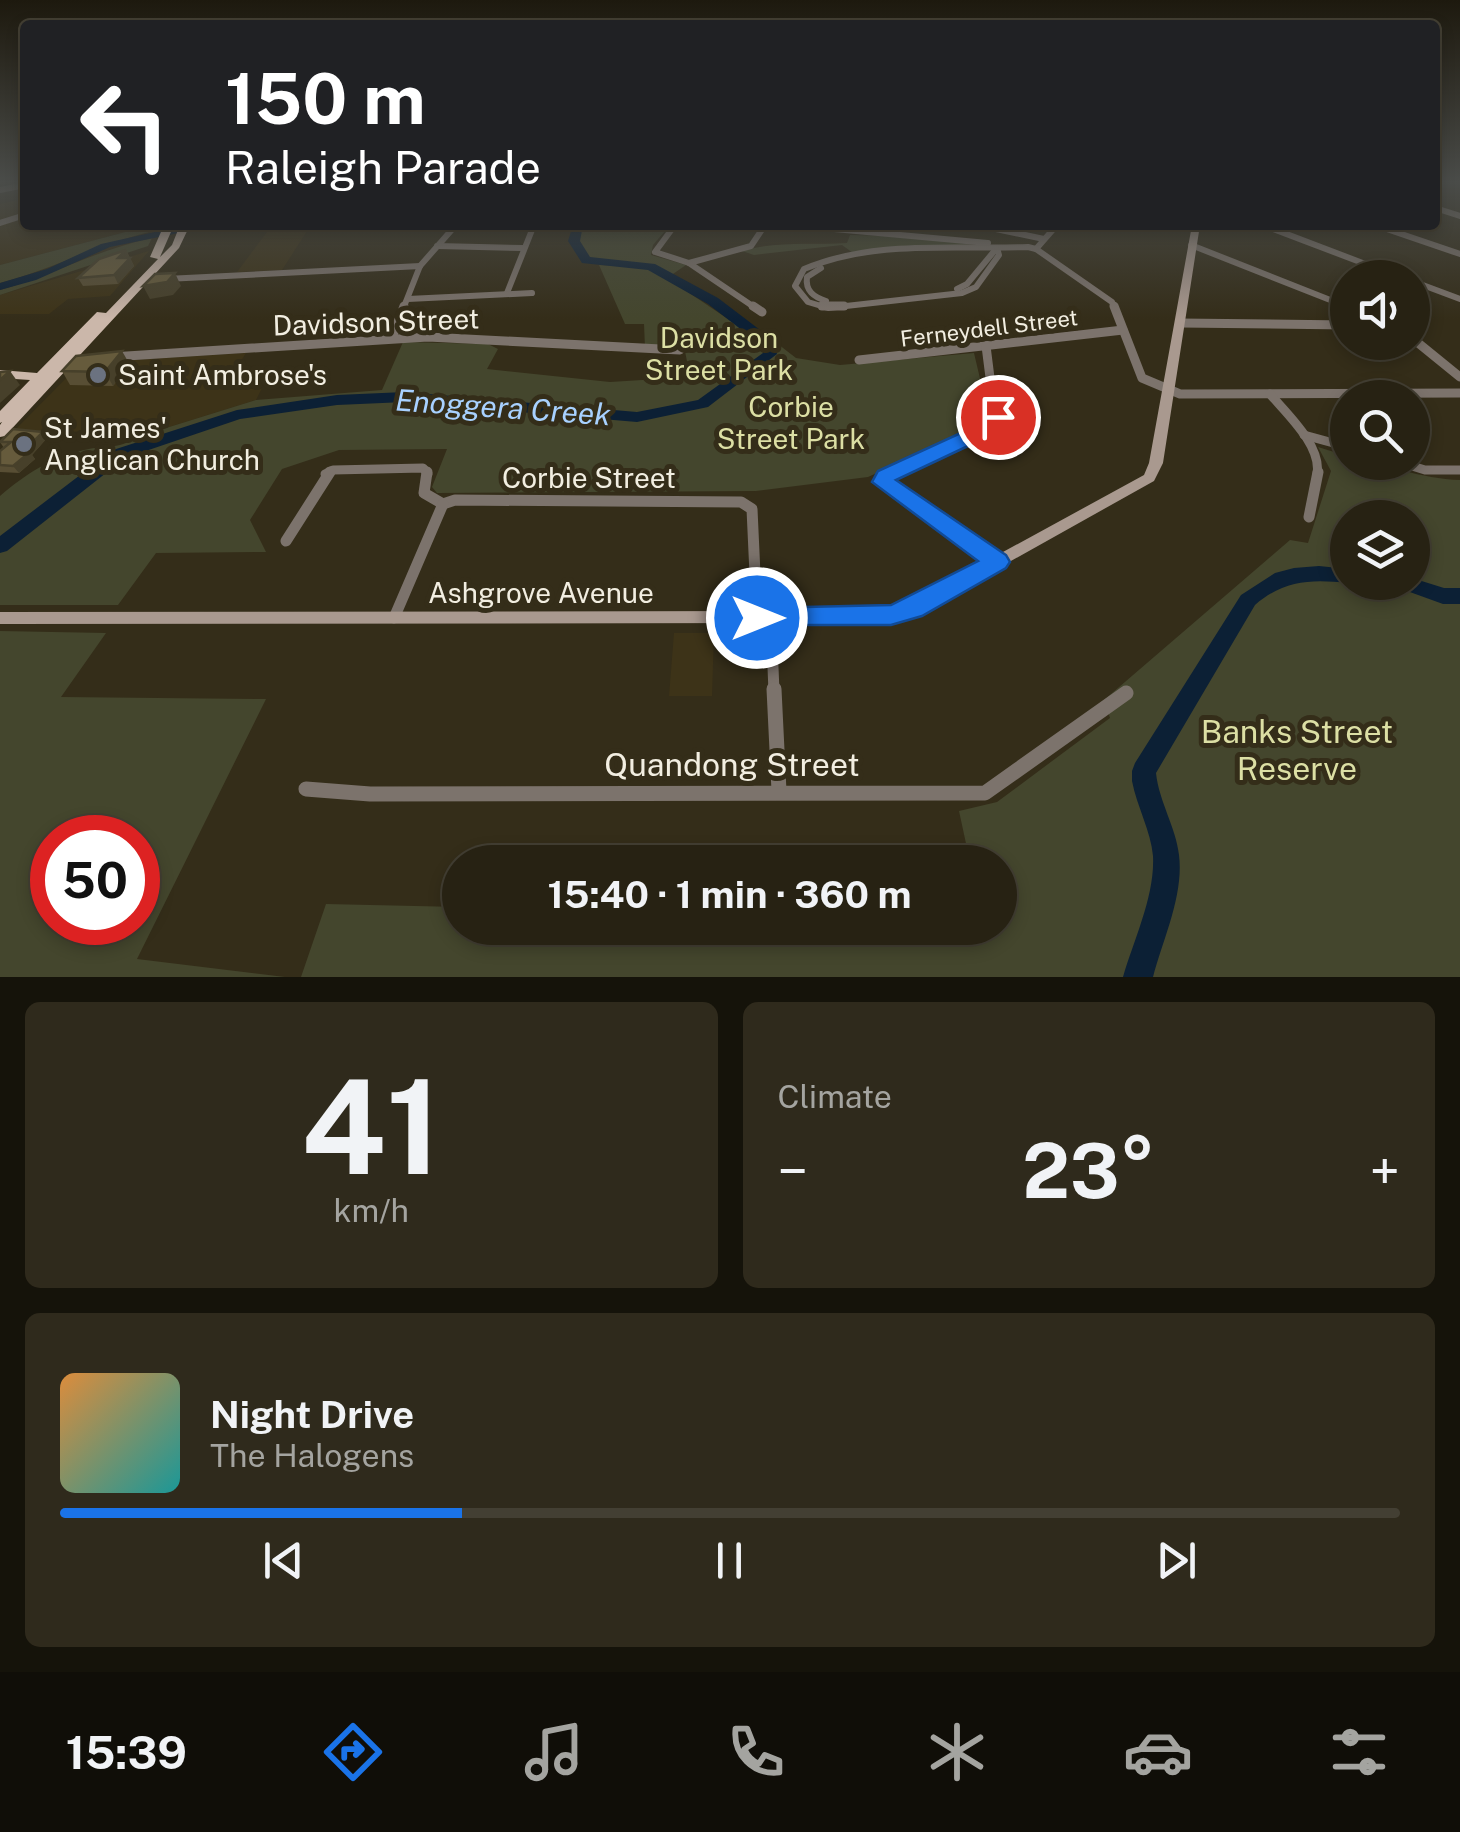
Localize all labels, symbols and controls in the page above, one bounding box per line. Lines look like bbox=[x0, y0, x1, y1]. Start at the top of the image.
text: 150 m bbox=[225, 57, 426, 140]
icon: left bbox=[60, 60, 190, 190]
text: Raleigh Parade bbox=[225, 141, 541, 194]
map controls bbox=[1330, 260, 1430, 600]
button: sound bbox=[1330, 260, 1430, 360]
street label: Davidson Street bbox=[272, 301, 480, 342]
street label: Ferneydell Street bbox=[899, 304, 1079, 352]
park label: Davidson Street Park bbox=[645, 321, 793, 386]
place label: Saint Ambrose's bbox=[118, 358, 327, 391]
marker: Saint Ambrose's bbox=[87, 364, 109, 386]
pin bbox=[956, 375, 1041, 460]
button: search bbox=[1330, 380, 1430, 480]
water label: Enoggera Creek bbox=[394, 382, 613, 433]
park label: Corbie Street Park bbox=[717, 390, 865, 455]
icon: arrive bbox=[971, 390, 1026, 445]
place label: St James' Anglican Church bbox=[44, 411, 260, 476]
marker: St James' Anglican Church bbox=[13, 433, 35, 455]
street label: Corbie Street bbox=[502, 461, 676, 494]
button: layers bbox=[1330, 500, 1430, 600]
position arrow bbox=[705, 566, 809, 670]
street label: Ashgrove Avenue bbox=[428, 576, 654, 609]
park label: Banks Street Reserve bbox=[1201, 713, 1393, 787]
street label: Quandong Street bbox=[604, 746, 860, 783]
speed limit sign: 50 bbox=[30, 815, 160, 945]
text: 15:40 · 1 min · 360 m bbox=[547, 872, 912, 917]
text: 41 bbox=[301, 1051, 442, 1203]
text: Climate bbox=[778, 1078, 892, 1115]
text: 23° bbox=[1022, 1127, 1155, 1215]
text: − bbox=[778, 1139, 808, 1203]
text: + bbox=[1370, 1139, 1400, 1203]
text: km/h bbox=[334, 1192, 409, 1229]
text: Night Drive bbox=[210, 1392, 414, 1437]
text: The Halogens bbox=[210, 1437, 414, 1474]
icon: previous bbox=[256, 1533, 311, 1588]
icon: pause bbox=[702, 1533, 757, 1588]
icon: next bbox=[1149, 1533, 1204, 1588]
icon: directions bbox=[318, 1717, 388, 1787]
icon: music bbox=[519, 1717, 589, 1787]
icon: phone bbox=[721, 1717, 791, 1787]
icon: climate bbox=[922, 1717, 992, 1787]
icon: car bbox=[1123, 1717, 1193, 1787]
icon: filters bbox=[1324, 1717, 1394, 1787]
text: 15:39 bbox=[66, 1726, 187, 1779]

